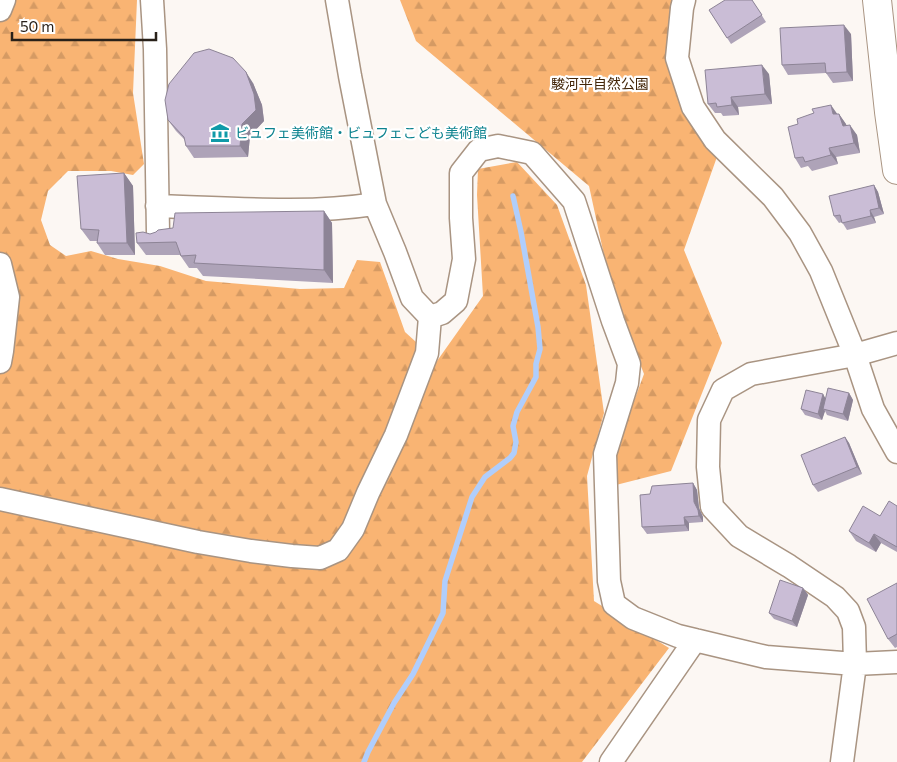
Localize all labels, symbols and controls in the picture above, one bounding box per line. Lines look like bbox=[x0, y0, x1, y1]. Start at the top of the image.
scale bar bbox=[12, 10, 156, 42]
text: 50 m bbox=[20, 17, 54, 35]
park label: 駿河平自然公園 bbox=[551, 75, 649, 92]
museum icon: ビュフェ美術館・ビュフェこども美術館 bbox=[209, 122, 231, 144]
place label: ビュフェ美術館・ビュフェこども美術館 bbox=[235, 124, 487, 141]

